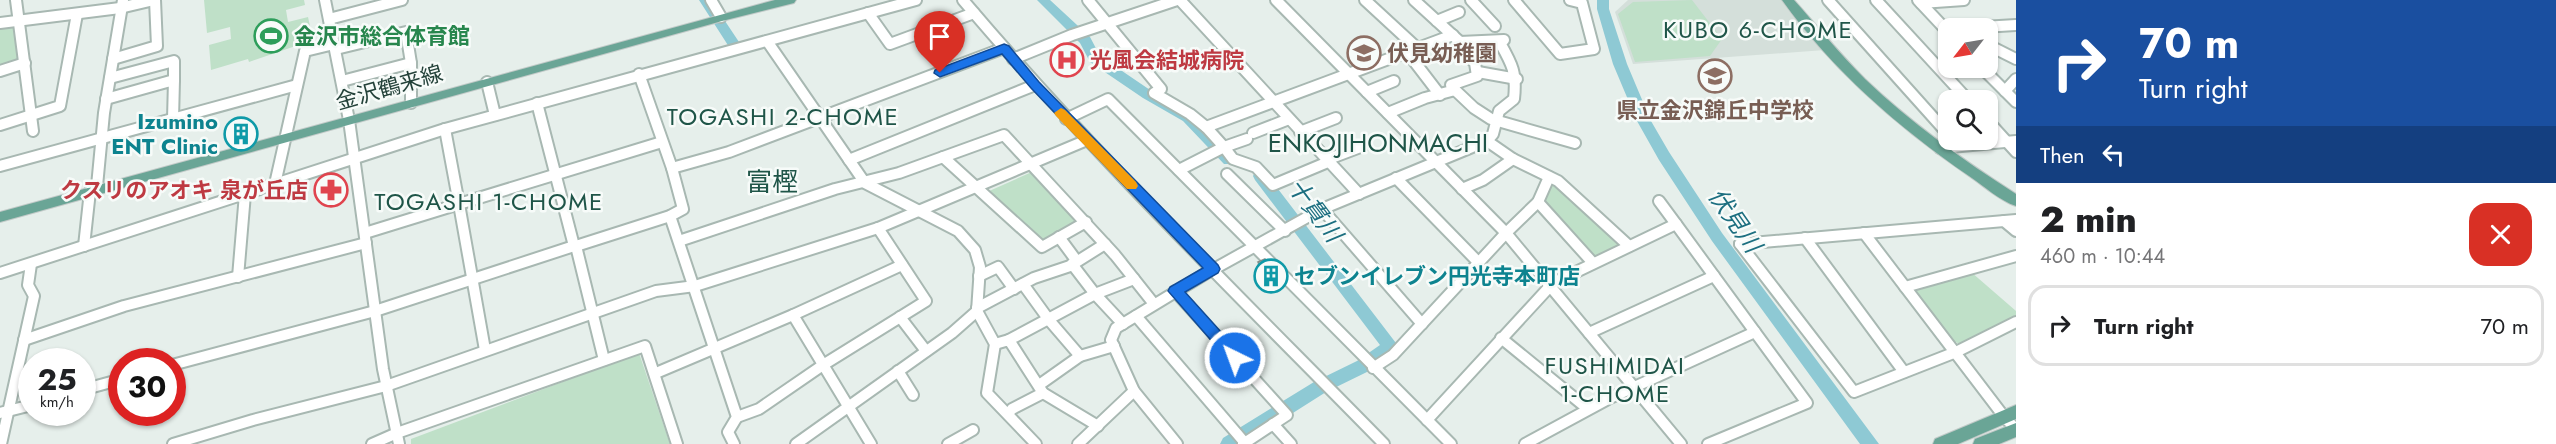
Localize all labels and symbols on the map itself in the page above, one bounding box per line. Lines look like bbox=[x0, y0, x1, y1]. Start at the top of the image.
pin bbox=[914, 11, 965, 73]
district label: KUBO 6-CHOME bbox=[1663, 12, 1853, 47]
sports icon: 金沢市総合体育館 bbox=[253, 18, 289, 54]
north arrow bbox=[1938, 18, 1998, 78]
place label: 金沢市総合体育館 bbox=[294, 20, 470, 52]
school or university icon: 伏見幼稚園 bbox=[1346, 35, 1382, 71]
place label: 伏見幼稚園 bbox=[1387, 37, 1497, 69]
hospital icon: 光風会結城病院 bbox=[1049, 42, 1085, 78]
place label: 光風会結城病院 bbox=[1090, 44, 1244, 76]
street label: 金沢鶴来線 bbox=[332, 56, 446, 118]
school or university icon: 県立金沢錦丘中学校 bbox=[1697, 58, 1733, 94]
place label: 県立金沢錦丘中学校 bbox=[1616, 94, 1814, 126]
district label: TOGASHI 2-CHOME bbox=[667, 99, 899, 134]
place label: Izumino ENT Clinic bbox=[111, 105, 218, 162]
building icon: Izumino ENT Clinic bbox=[223, 116, 259, 152]
district label: ENKOJIHONMACHI bbox=[1268, 124, 1488, 162]
district label: 富樫 bbox=[746, 163, 798, 201]
water label: 十貫川 bbox=[1279, 171, 1352, 252]
pharmacy icon: クスリのアオキ 泉が丘店 bbox=[313, 172, 349, 208]
place label: クスリのアオキ 泉が丘店 bbox=[60, 174, 308, 206]
water label: 伏見川 bbox=[1700, 180, 1772, 262]
district label: TOGASHI 1-CHOME bbox=[374, 184, 604, 219]
building icon: セブンイレブン円光寺本町店 bbox=[1253, 258, 1289, 294]
place label: セブンイレブン円光寺本町店 bbox=[1294, 260, 1580, 292]
position arrow bbox=[1203, 326, 1267, 390]
speed limit sign: 30 bbox=[108, 348, 186, 426]
district label: FUSHIMIDAI 1-CHOME bbox=[1545, 348, 1685, 411]

